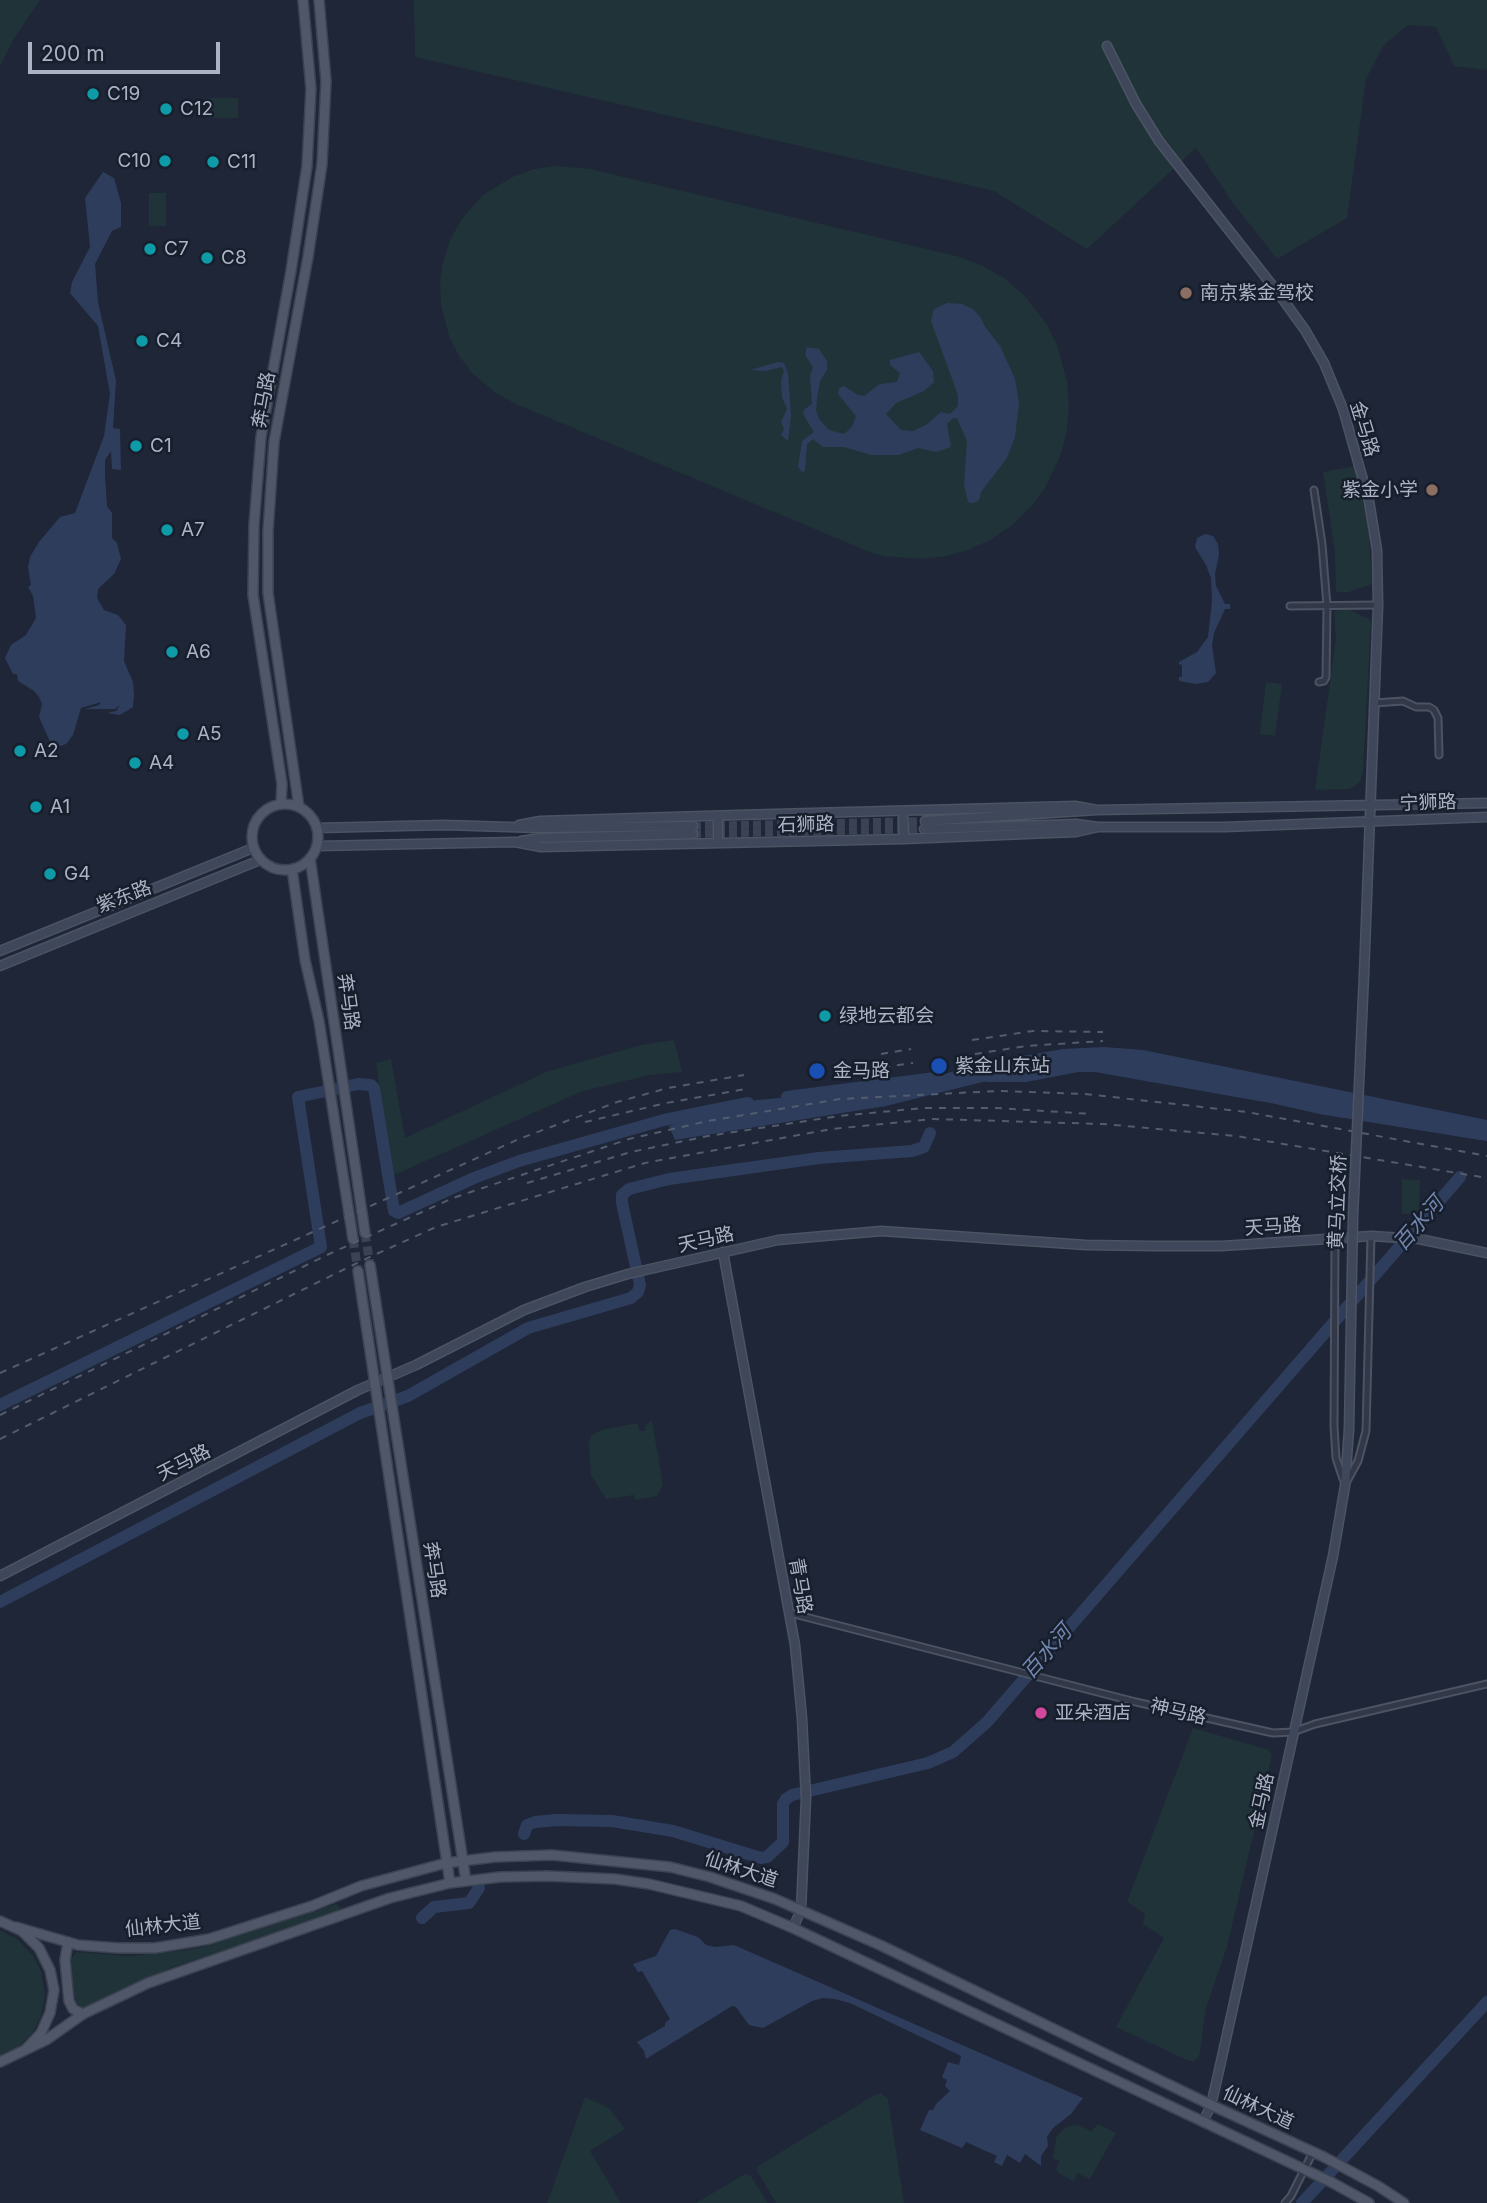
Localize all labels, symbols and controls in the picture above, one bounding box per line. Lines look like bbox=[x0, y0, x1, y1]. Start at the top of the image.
scale bar bbox=[32, 28, 224, 72]
text: 200 m bbox=[41, 41, 105, 66]
place label: C19 bbox=[107, 83, 140, 105]
marker: C19 bbox=[85, 86, 101, 102]
place label: C12 bbox=[180, 98, 213, 120]
marker: C12 bbox=[158, 101, 174, 117]
place label: C10 bbox=[117, 150, 151, 172]
place label: C11 bbox=[227, 151, 256, 173]
marker: C10 bbox=[157, 153, 173, 169]
marker: C11 bbox=[205, 154, 221, 170]
place label: C7 bbox=[164, 238, 189, 260]
marker: C7 bbox=[142, 241, 158, 257]
place label: C8 bbox=[221, 247, 247, 269]
marker: C8 bbox=[199, 250, 215, 266]
place label: 南京紫金驾校 bbox=[1200, 282, 1314, 304]
marker: 南京紫金驾校 bbox=[1178, 285, 1194, 301]
place label: C4 bbox=[156, 330, 182, 352]
marker: C4 bbox=[134, 333, 150, 349]
street label: 奔马路 bbox=[248, 370, 280, 430]
street label: 金马路 bbox=[1345, 398, 1383, 460]
place label: C1 bbox=[150, 435, 172, 457]
marker: C1 bbox=[128, 438, 144, 454]
place label: 紫金小学 bbox=[1342, 479, 1418, 501]
marker: 紫金小学 bbox=[1424, 482, 1440, 498]
place label: A7 bbox=[181, 519, 205, 541]
marker: A7 bbox=[159, 522, 175, 538]
place label: A6 bbox=[186, 641, 211, 663]
marker: A6 bbox=[164, 644, 180, 660]
place label: A5 bbox=[197, 723, 222, 745]
marker: A5 bbox=[175, 726, 191, 742]
place label: A2 bbox=[34, 740, 59, 762]
marker: A2 bbox=[12, 743, 28, 759]
place label: A4 bbox=[149, 752, 174, 774]
marker: A4 bbox=[127, 755, 143, 771]
street label: 宁狮路 bbox=[1399, 791, 1457, 815]
place label: A1 bbox=[50, 796, 70, 818]
marker: A1 bbox=[28, 799, 44, 815]
street label: 石狮路 bbox=[777, 813, 835, 837]
place label: G4 bbox=[64, 863, 90, 885]
marker: G4 bbox=[42, 866, 58, 882]
street label: 紫东路 bbox=[93, 876, 155, 918]
street label: 奔马路 bbox=[333, 972, 363, 1032]
place label: 绿地云都会 bbox=[839, 1005, 934, 1027]
marker: 绿地云都会 bbox=[817, 1008, 833, 1024]
place label: 紫金山东站 bbox=[955, 1055, 1050, 1077]
marker: 紫金山东站 bbox=[929, 1056, 949, 1076]
place label: 金马路 bbox=[833, 1060, 890, 1082]
marker: 金马路 bbox=[807, 1061, 827, 1081]
street label: 黄马立交桥 bbox=[1325, 1154, 1351, 1250]
water label: 百水河 bbox=[1389, 1192, 1449, 1256]
street label: 天马路 bbox=[1244, 1214, 1302, 1240]
street label: 天马路 bbox=[676, 1222, 736, 1258]
street label: 天马路 bbox=[153, 1440, 215, 1486]
street label: 奔马路 bbox=[418, 1540, 450, 1600]
street label: 青马路 bbox=[784, 1556, 816, 1616]
water label: 百水河 bbox=[1017, 1620, 1077, 1684]
street label: 神马路 bbox=[1148, 1694, 1208, 1730]
place label: 亚朵酒店 bbox=[1055, 1702, 1131, 1724]
marker: 亚朵酒店 bbox=[1033, 1705, 1049, 1721]
street label: 金马路 bbox=[1245, 1771, 1279, 1831]
street label: 仙林大道 bbox=[701, 1847, 781, 1893]
street label: 仙林大道 bbox=[124, 1911, 202, 1941]
street label: 仙林大道 bbox=[1219, 2082, 1297, 2134]

